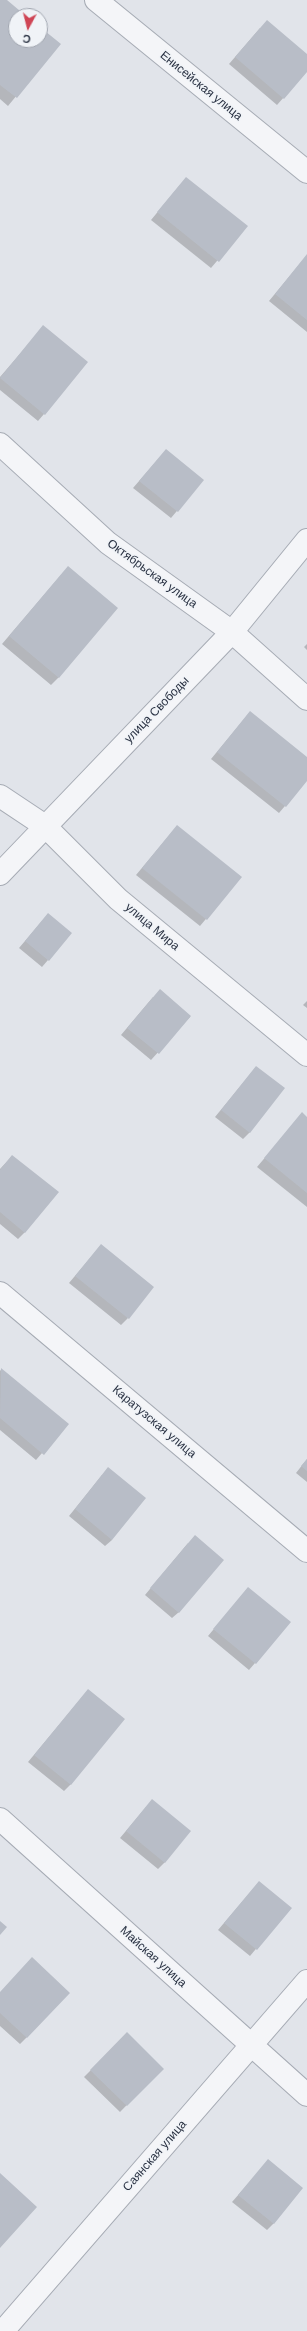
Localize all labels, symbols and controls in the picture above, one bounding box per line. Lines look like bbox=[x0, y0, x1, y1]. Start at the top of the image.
north arrow bbox=[8, 8, 48, 48]
text: С bbox=[22, 32, 31, 45]
street label: Енисейская улица bbox=[157, 48, 245, 124]
street label: Октябрьская улица bbox=[104, 537, 200, 611]
street label: улица Свободы bbox=[122, 674, 192, 746]
street label: улица Мира bbox=[122, 900, 182, 954]
street label: Каратузская улица bbox=[109, 1383, 199, 1461]
street label: Майская улица bbox=[117, 1923, 189, 1991]
street label: Саянская улица bbox=[120, 2117, 190, 2195]

